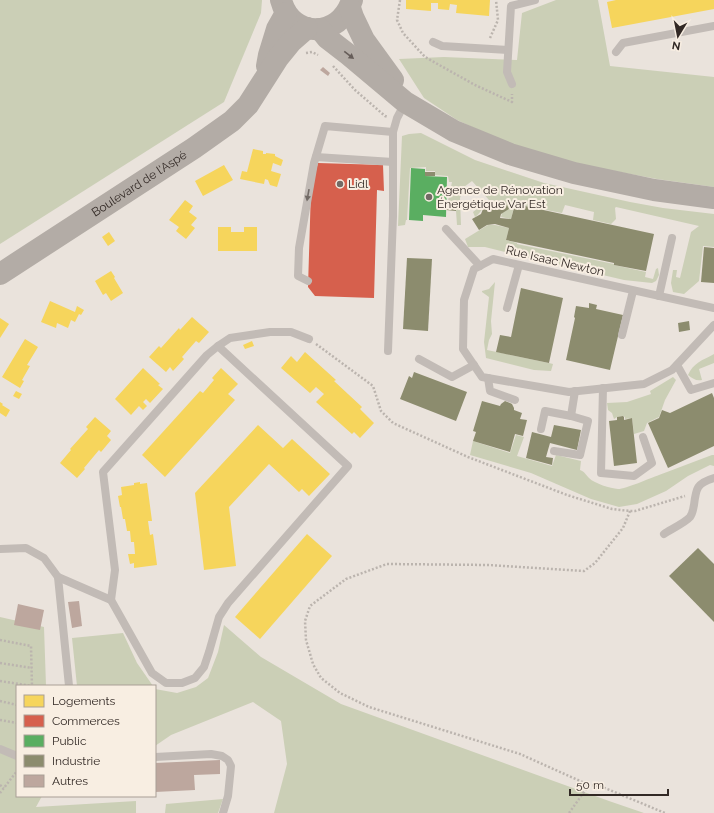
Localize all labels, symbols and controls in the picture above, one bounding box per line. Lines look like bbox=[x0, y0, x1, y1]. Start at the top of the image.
north arrow bbox=[658, 16, 698, 56]
text: N bbox=[671, 38, 682, 52]
one-way arrow bbox=[344, 50, 354, 58]
street label: Boulevard de l'Aspé bbox=[89, 148, 189, 220]
place label: Lidl bbox=[348, 177, 369, 191]
marker: Lidl bbox=[335, 179, 345, 189]
place label: Agence de Rénovation Énergétique Var Est bbox=[437, 183, 563, 211]
one-way arrow bbox=[305, 189, 311, 201]
marker: Agence de Rénovation Énergétique Var Est bbox=[424, 192, 434, 202]
street label: Rue Isaac Newton bbox=[505, 243, 605, 279]
legend bbox=[16, 685, 156, 797]
text: Logements bbox=[52, 694, 115, 708]
text: Commerces bbox=[52, 714, 120, 728]
text: Public bbox=[52, 734, 87, 748]
text: Industrie bbox=[52, 754, 100, 768]
scale bar bbox=[570, 771, 668, 797]
text: Autres bbox=[52, 774, 88, 788]
text: 50 m bbox=[576, 778, 604, 792]

